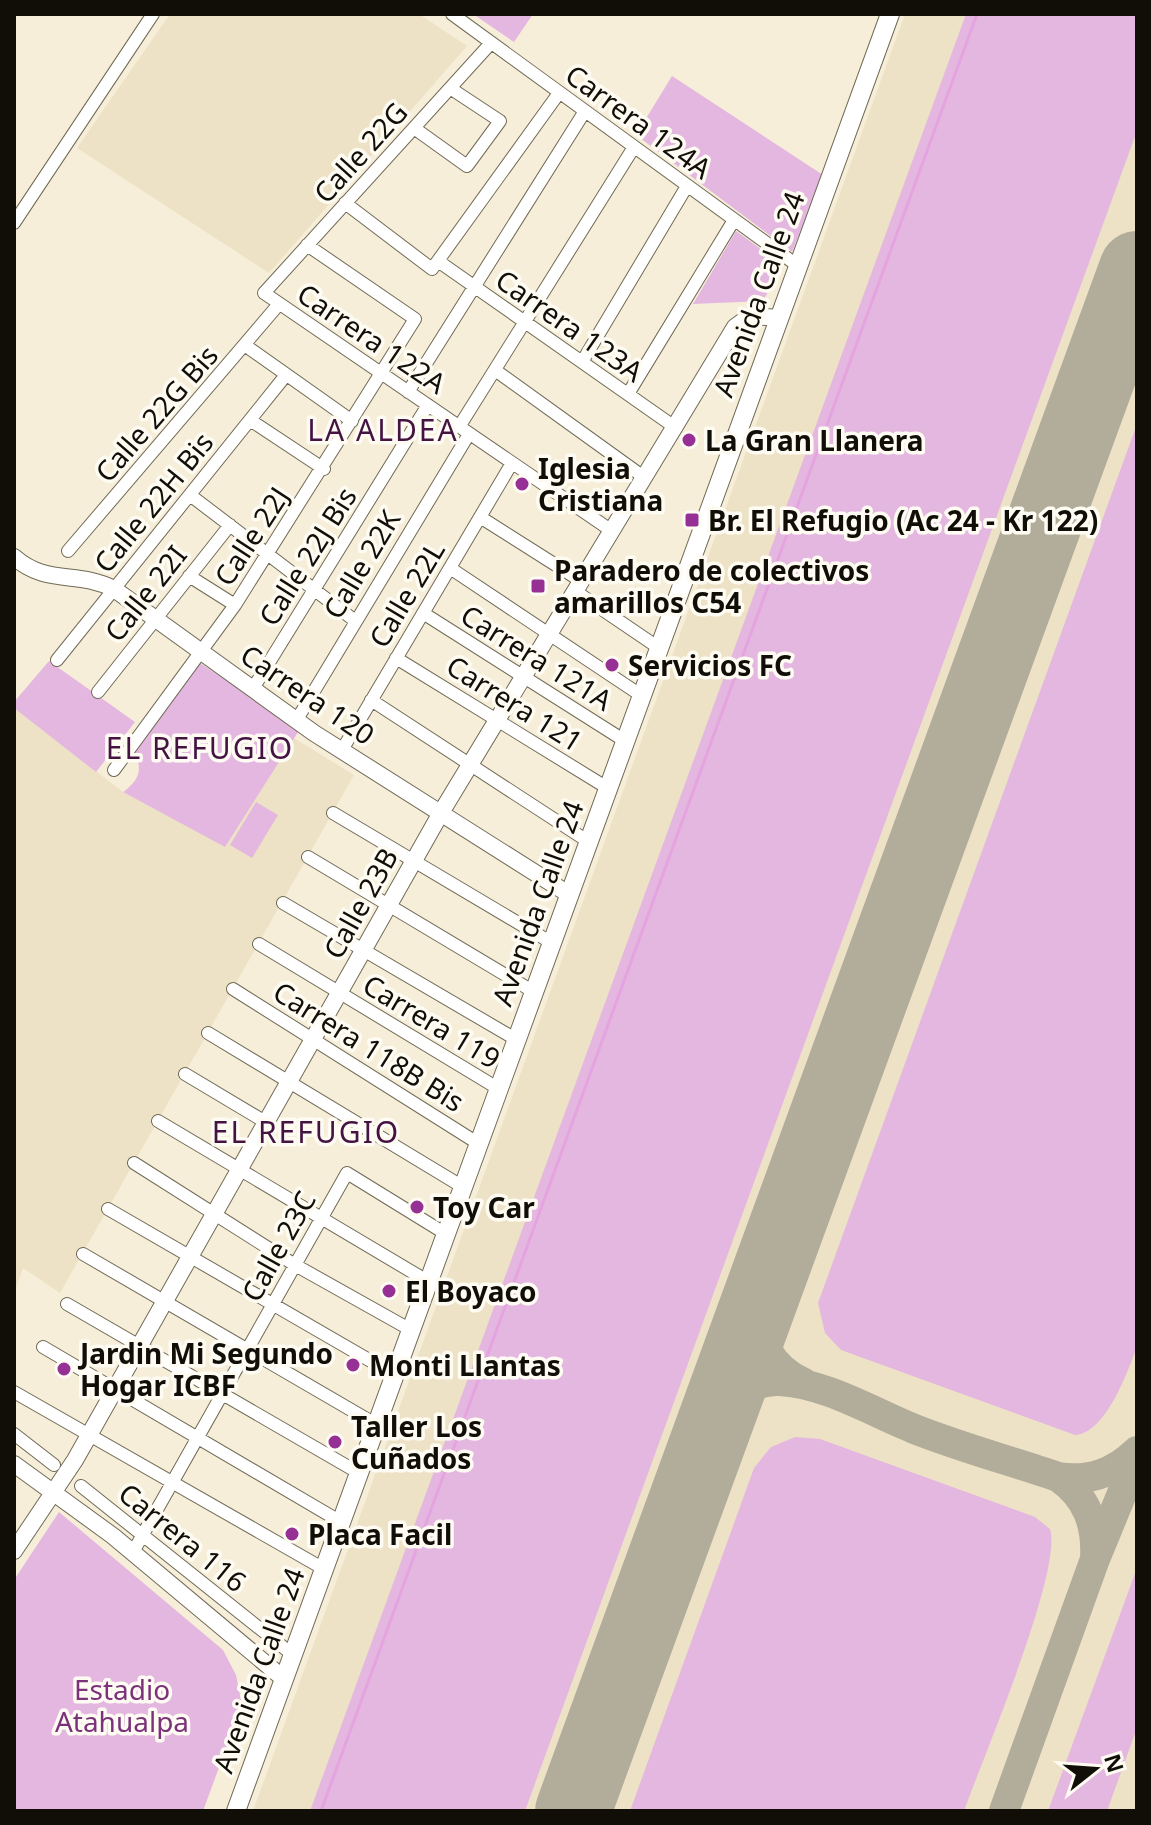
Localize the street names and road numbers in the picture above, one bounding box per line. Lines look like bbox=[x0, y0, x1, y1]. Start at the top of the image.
street label: Carrera 124A bbox=[558, 55, 720, 187]
street label: Calle 22G bbox=[305, 93, 415, 211]
street label: Avenida Calle 24 bbox=[703, 186, 813, 402]
street label: Carrera 123A bbox=[489, 260, 651, 390]
street label: Carrera 122A bbox=[290, 274, 454, 402]
street label: Calle 22G Bis bbox=[86, 337, 226, 489]
street label: Calle 22H Bis bbox=[85, 424, 221, 580]
street label: Calle 22J bbox=[205, 479, 297, 593]
street label: Calle 22J Bis bbox=[249, 479, 365, 633]
street label: Calle 22K bbox=[314, 502, 409, 625]
street label: Calle 22L bbox=[359, 534, 453, 654]
street label: Calle 22I bbox=[95, 537, 195, 649]
street label: Carrera 121A bbox=[455, 597, 619, 717]
street label: Carrera 120 bbox=[234, 635, 382, 753]
street label: Carrera 121 bbox=[441, 648, 589, 758]
street label: Avenida Calle 24 bbox=[482, 795, 592, 1011]
street label: Calle 23B bbox=[314, 841, 406, 965]
street label: Carrera 119 bbox=[356, 965, 508, 1077]
street label: Carrera 118B Bis bbox=[266, 972, 472, 1120]
street label: Calle 23C bbox=[232, 1184, 324, 1308]
street label: Carrera 116 bbox=[111, 1474, 255, 1600]
street label: Avenida Calle 24 bbox=[203, 1562, 313, 1778]

